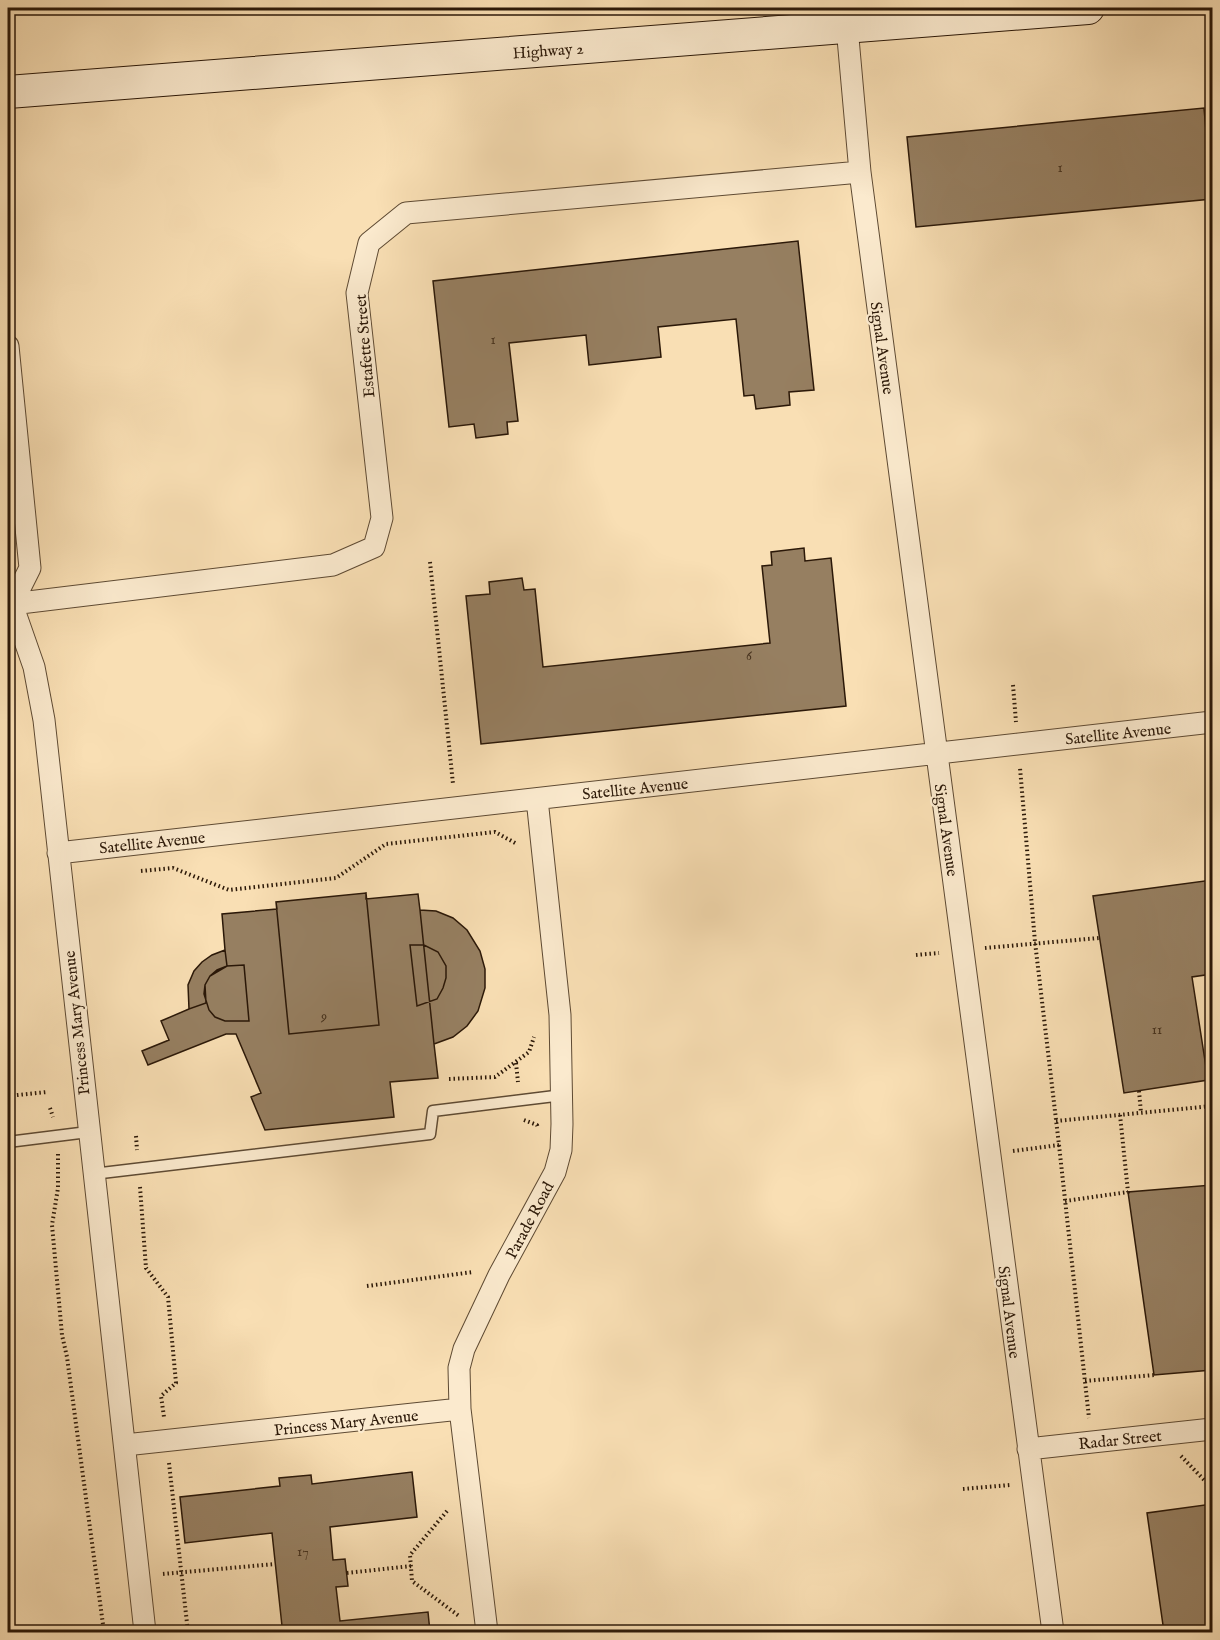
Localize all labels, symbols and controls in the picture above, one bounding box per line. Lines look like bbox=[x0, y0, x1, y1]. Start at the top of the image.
street label: Highway 2 bbox=[512, 40, 584, 64]
house number: 1 bbox=[1057, 159, 1063, 177]
street label: Estafette Street bbox=[351, 293, 380, 398]
street label: Signal Avenue bbox=[865, 301, 897, 396]
house number: 1 bbox=[490, 331, 496, 349]
house number: 6 bbox=[746, 647, 753, 665]
street label: Satellite Avenue bbox=[1064, 719, 1172, 750]
street label: Satellite Avenue bbox=[581, 774, 689, 805]
street label: Signal Avenue bbox=[929, 783, 961, 878]
street label: Satellite Avenue bbox=[98, 828, 206, 859]
street label: Princess Mary Avenue bbox=[60, 950, 96, 1096]
house number: 9 bbox=[320, 1008, 327, 1026]
house number: 11 bbox=[1152, 1021, 1162, 1039]
street label: Parade Road bbox=[502, 1179, 560, 1263]
street label: Signal Avenue bbox=[992, 1265, 1024, 1360]
street label: Princess Mary Avenue bbox=[273, 1406, 419, 1442]
street label: Radar Street bbox=[1078, 1427, 1163, 1455]
house number: 17 bbox=[297, 1543, 309, 1561]

